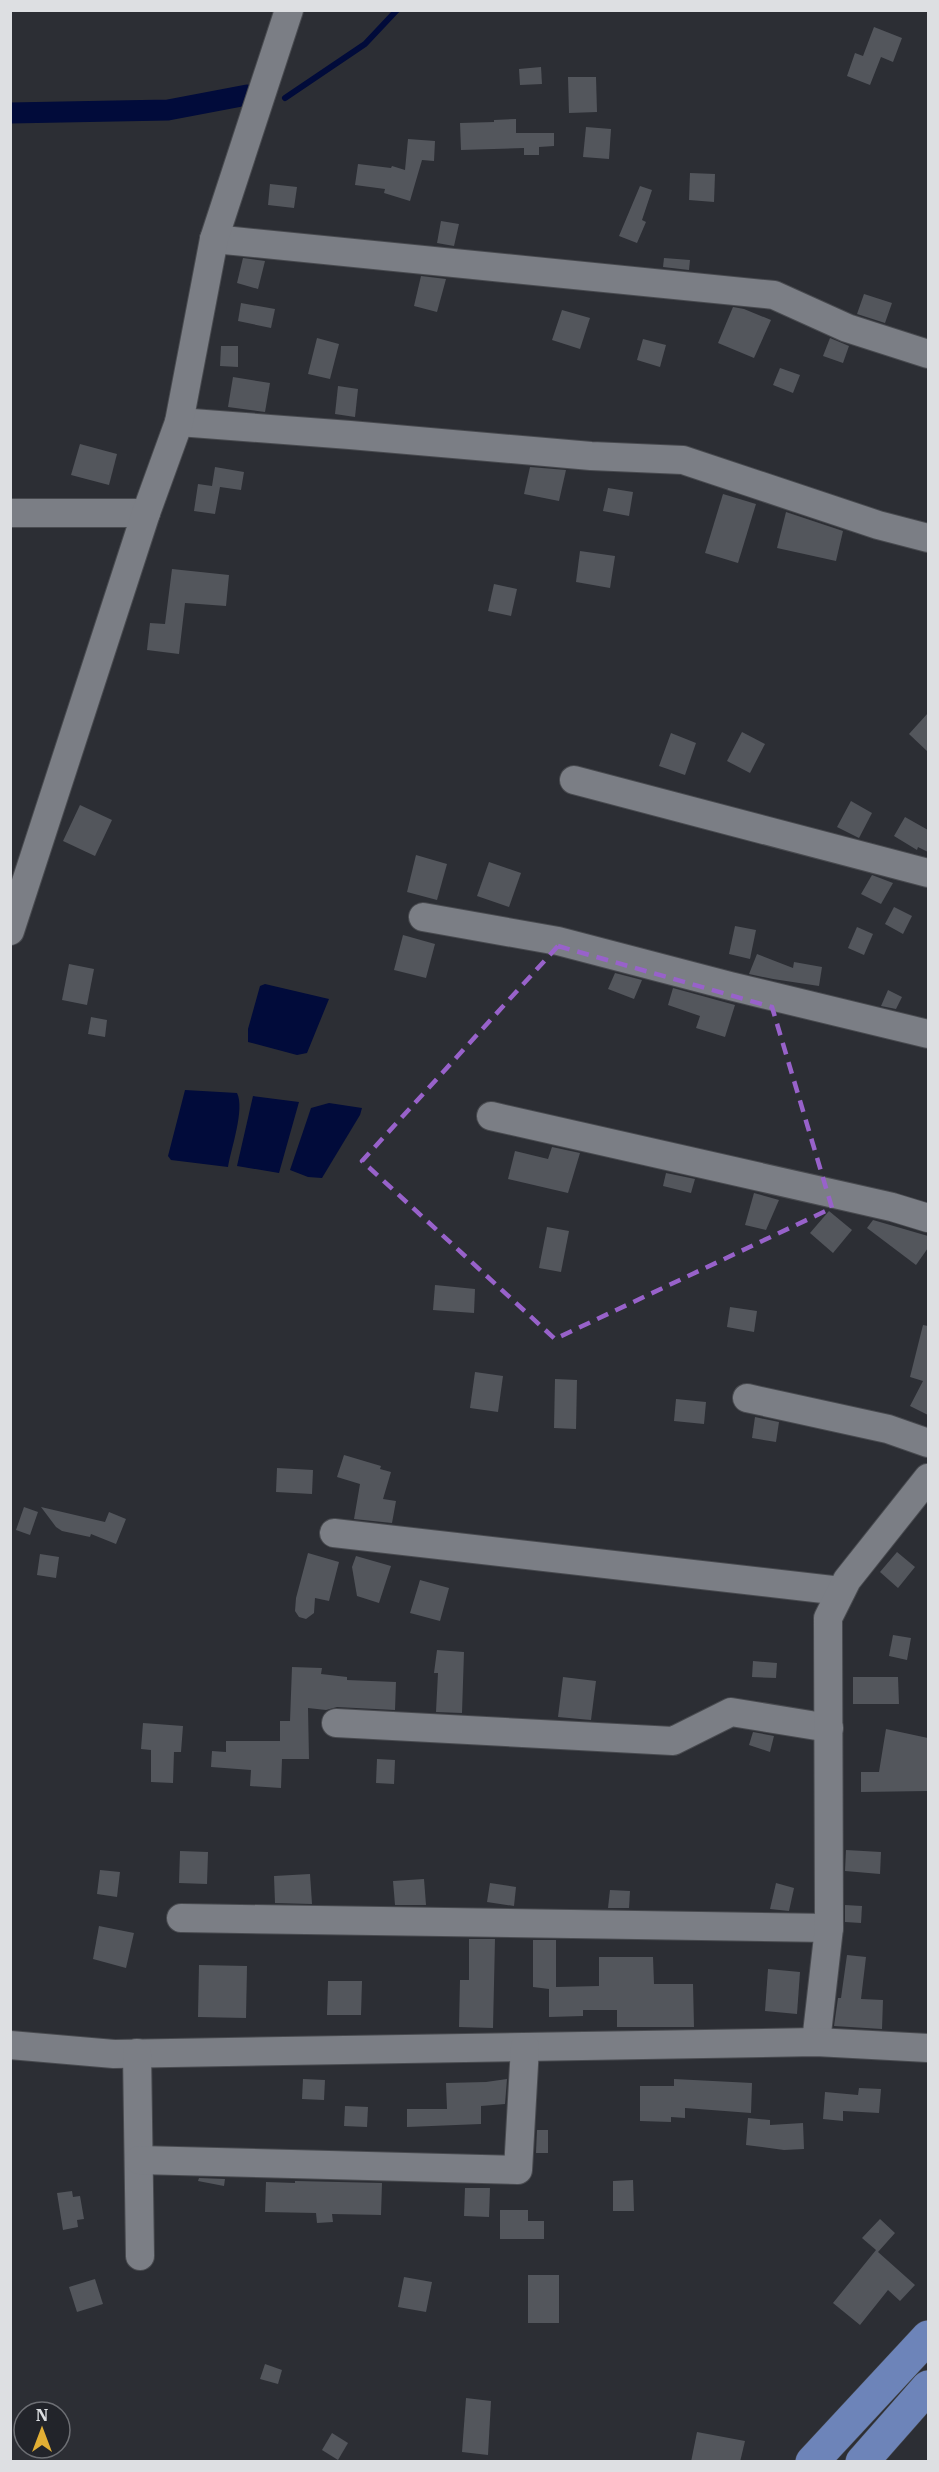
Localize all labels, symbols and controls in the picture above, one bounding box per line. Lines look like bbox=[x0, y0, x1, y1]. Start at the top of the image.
north arrow bbox=[12, 2400, 72, 2460]
text: N bbox=[36, 2405, 48, 2425]

